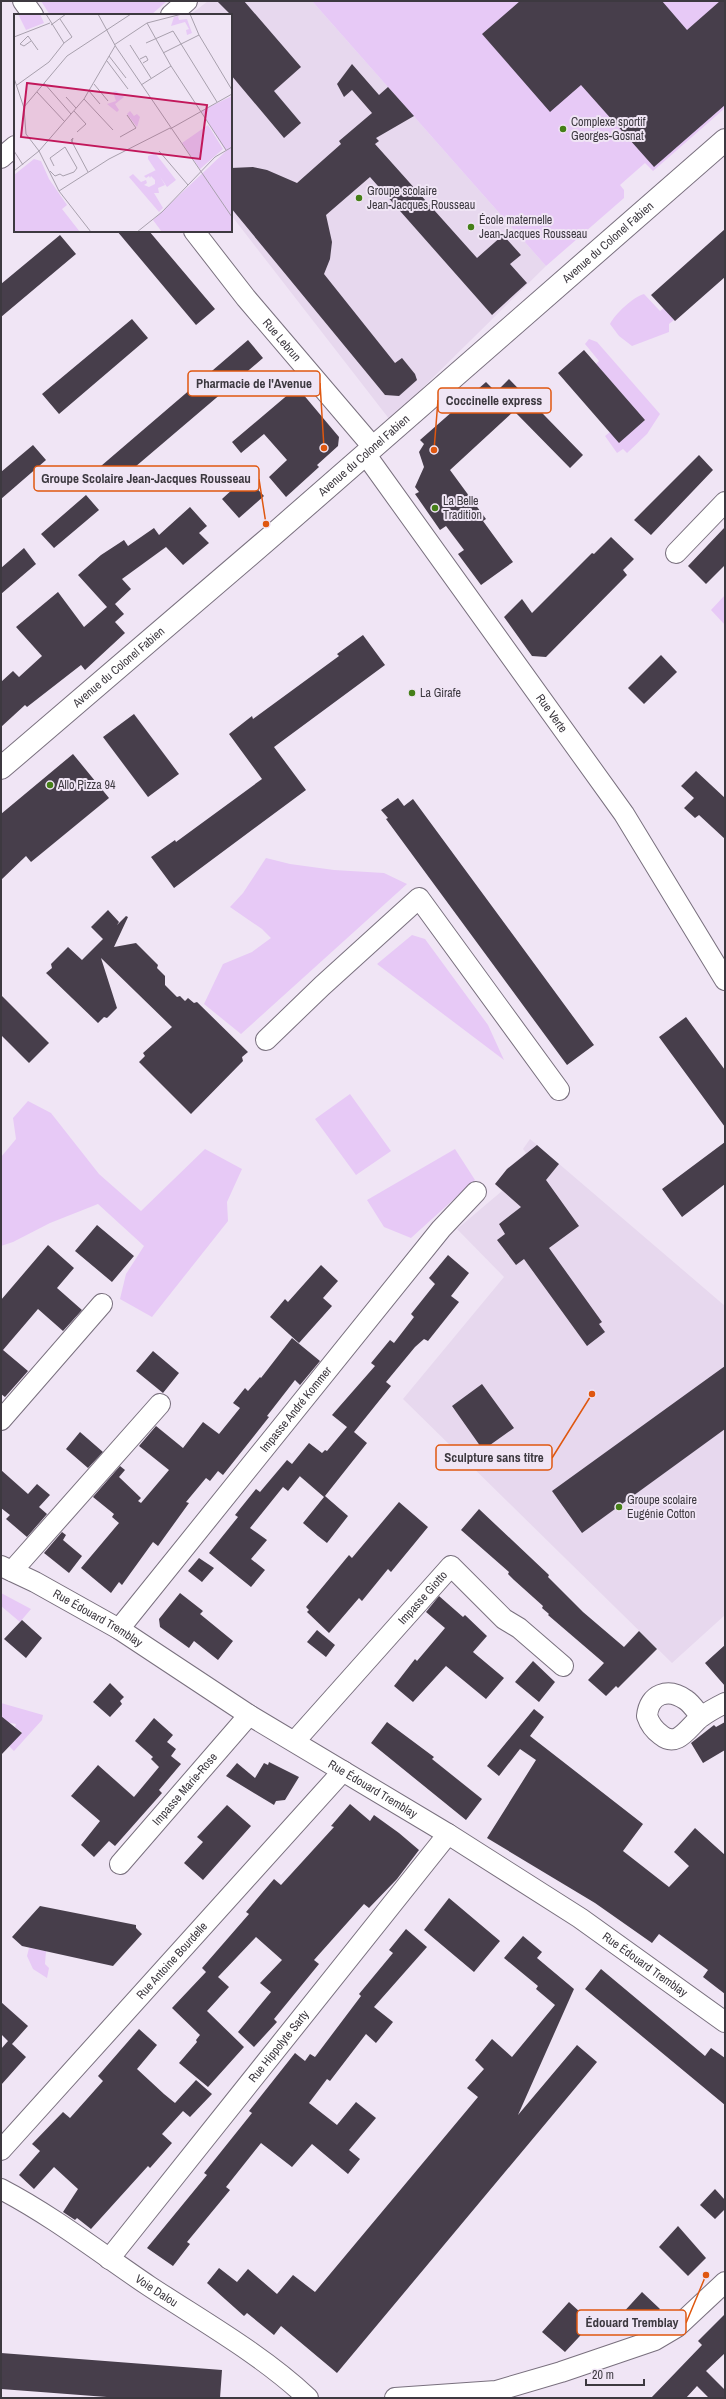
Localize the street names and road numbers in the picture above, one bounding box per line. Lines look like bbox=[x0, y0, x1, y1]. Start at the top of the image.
street label: Avenue du Colonel Fabien bbox=[558, 198, 657, 287]
street label: Rue Lebrun bbox=[259, 315, 305, 365]
street label: Avenue du Colonel Fabien bbox=[314, 411, 413, 500]
street label: Avenue du Colonel Fabien bbox=[69, 623, 168, 712]
street label: Rue Verte bbox=[532, 691, 571, 736]
street label: Impasse André Kommer bbox=[256, 1363, 336, 1456]
street label: Impasse Giotto bbox=[395, 1567, 451, 1628]
street label: Rue Édouard Tremblay bbox=[50, 1586, 146, 1651]
street label: Impasse Marie-Rose bbox=[149, 1749, 221, 1829]
street label: Rue Édouard Tremblay bbox=[325, 1756, 421, 1822]
street label: Rue Antoine Bourdelle bbox=[133, 1919, 211, 2003]
street label: Rue Édouard Tremblay bbox=[599, 1929, 691, 2001]
street label: Rue Hippolyte Sarty bbox=[245, 2007, 312, 2086]
street label: Voie Dalou bbox=[132, 2271, 181, 2311]

